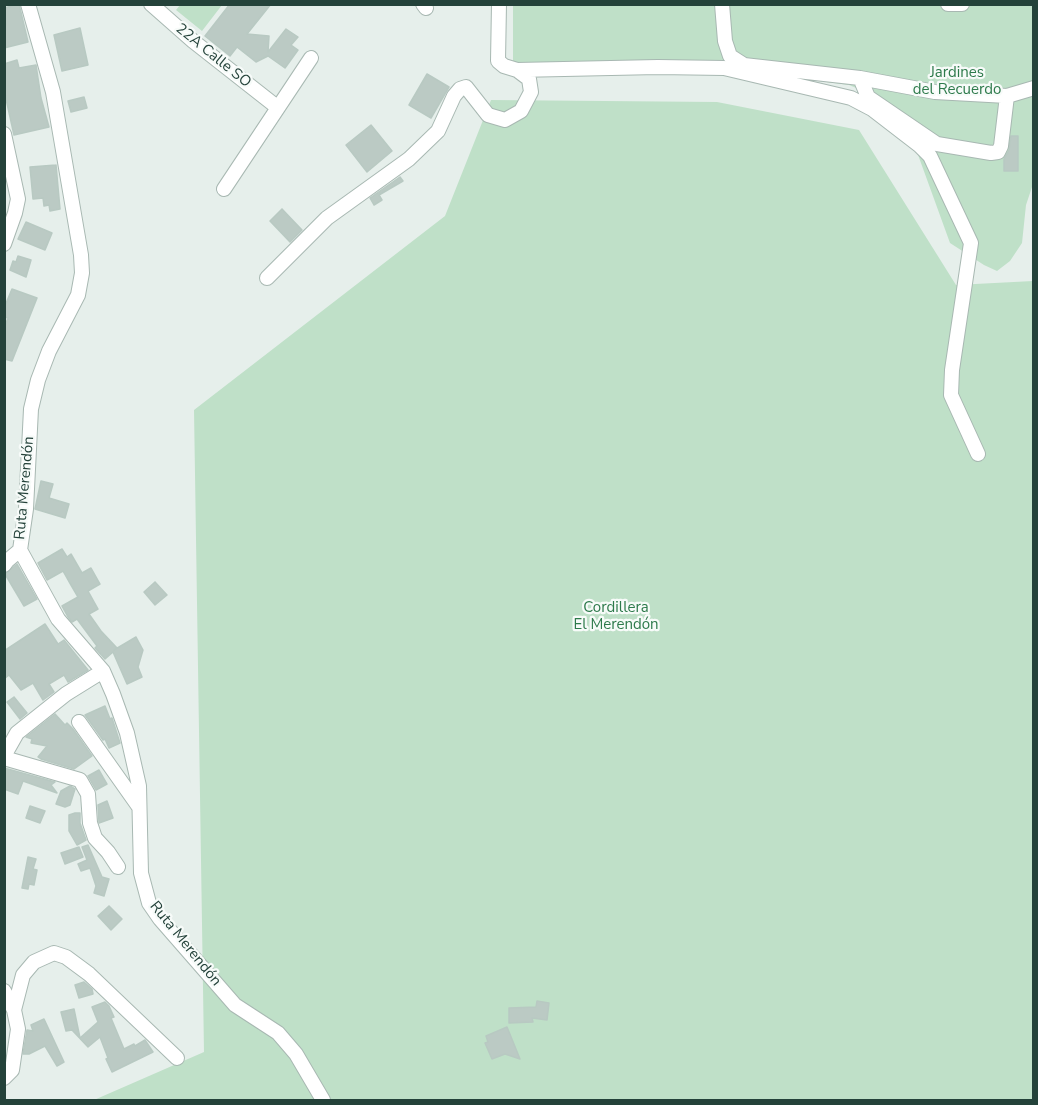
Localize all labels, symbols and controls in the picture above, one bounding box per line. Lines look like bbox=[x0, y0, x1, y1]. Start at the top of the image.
street label: 22A Calle SO bbox=[172, 20, 254, 92]
park label: Jardines del Recuerdo bbox=[913, 64, 1001, 99]
street label: Ruta Merendón bbox=[12, 436, 38, 540]
park label: Cordillera El Merendón bbox=[573, 599, 659, 634]
street label: Ruta Merendón bbox=[145, 898, 225, 990]

